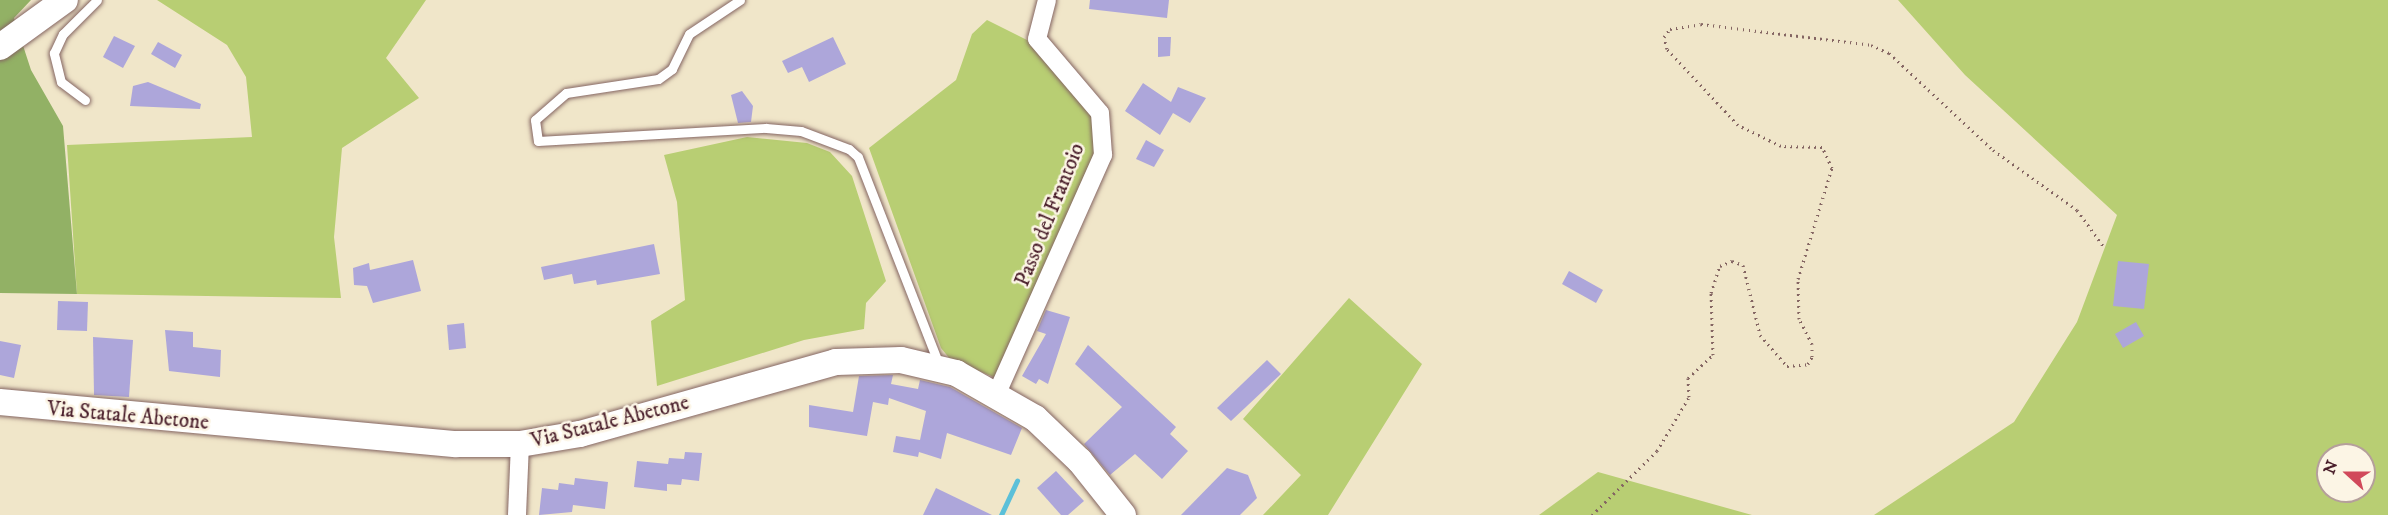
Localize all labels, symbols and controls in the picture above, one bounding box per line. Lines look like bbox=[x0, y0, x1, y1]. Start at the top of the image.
street label: Passo del Frantoio bbox=[1010, 140, 1090, 290]
street label: Via Statale Abetone bbox=[528, 390, 692, 454]
street label: Via Statale Abetone bbox=[46, 396, 210, 436]
north arrow bbox=[2316, 443, 2376, 503]
text: N bbox=[2319, 458, 2343, 477]

